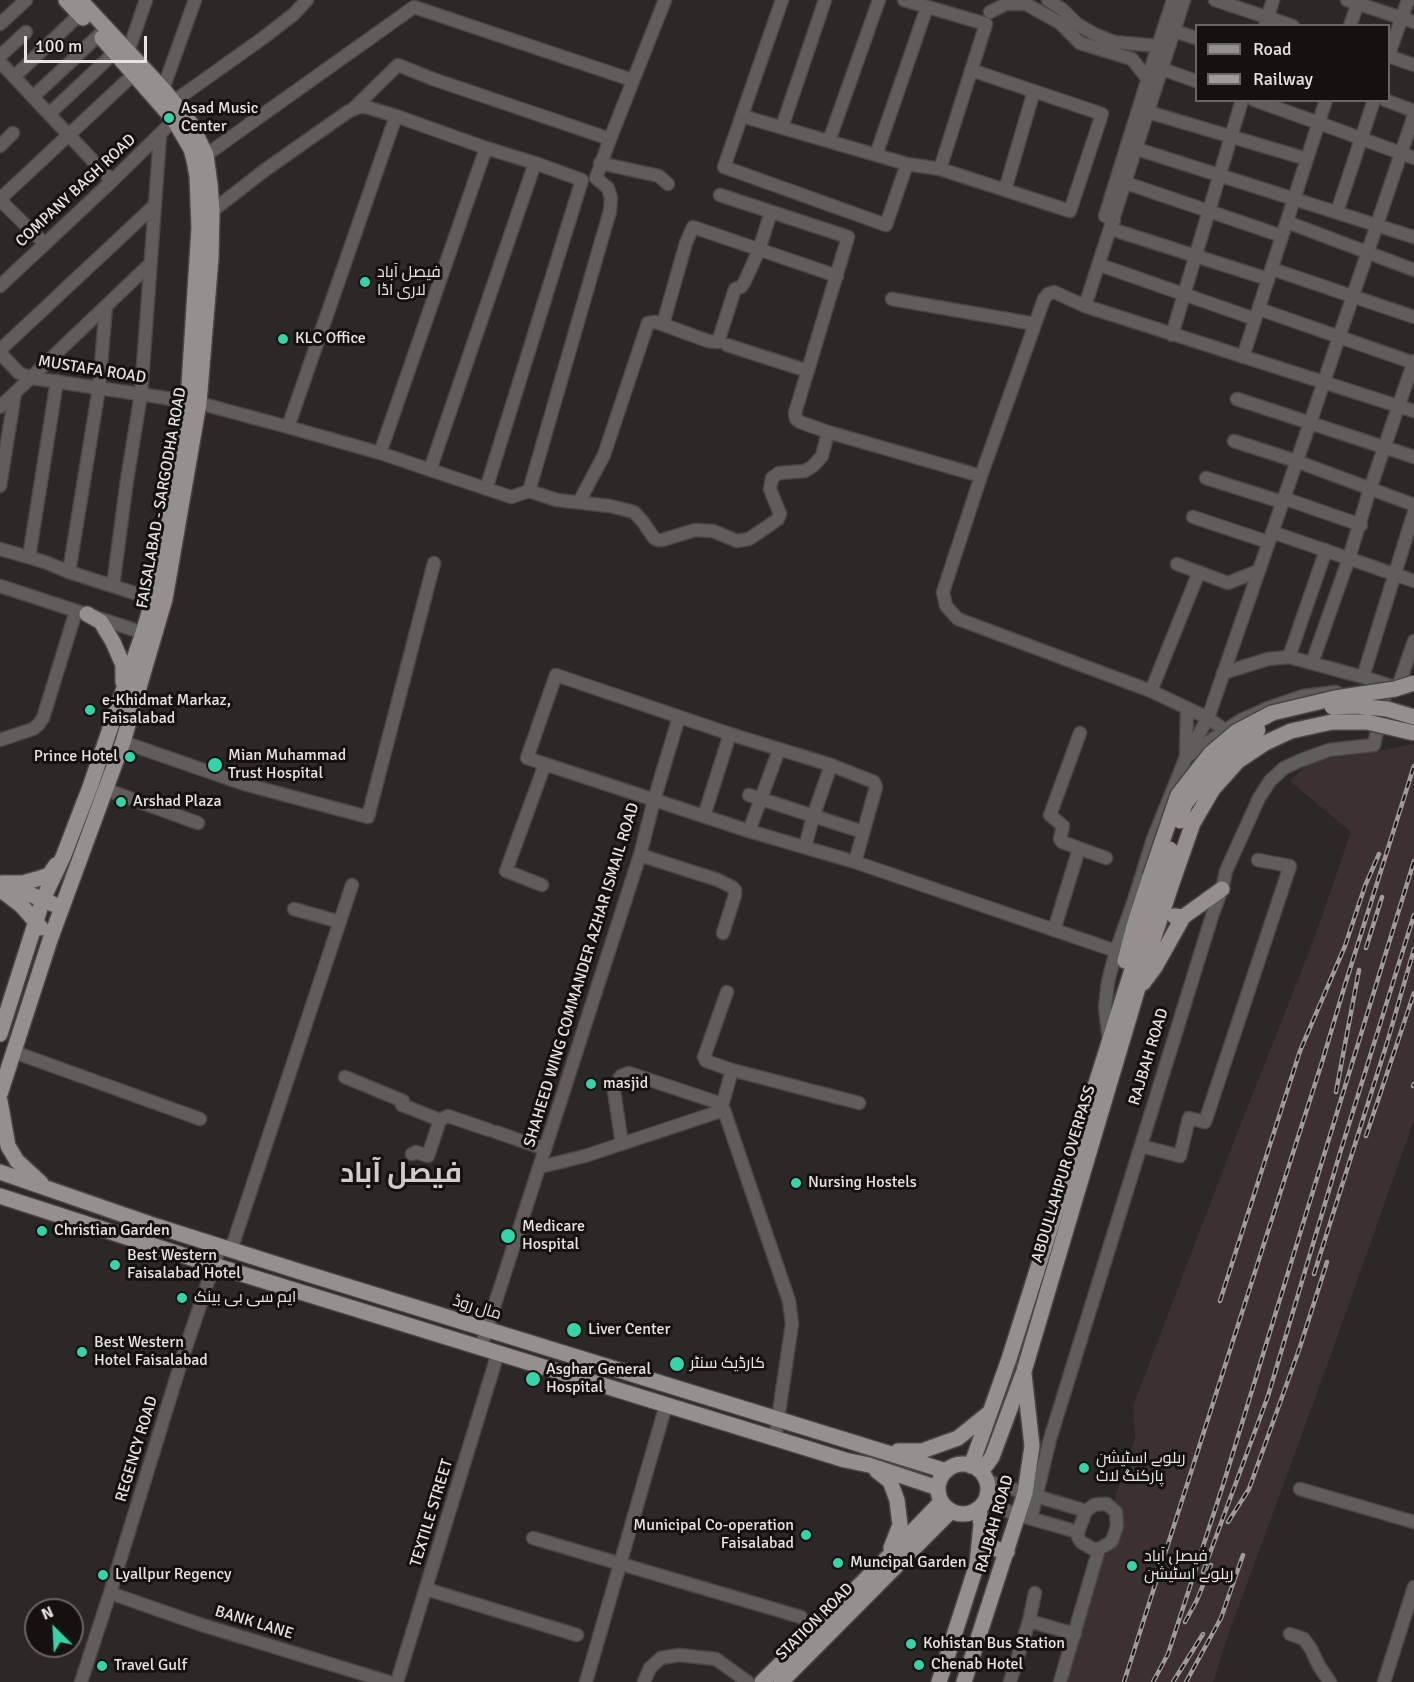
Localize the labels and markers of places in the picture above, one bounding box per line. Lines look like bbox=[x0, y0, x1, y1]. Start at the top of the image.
place label: Asad Music Center bbox=[181, 99, 258, 137]
marker: Asad Music Center bbox=[162, 111, 176, 125]
place label: فیصل آباد لاری اڈا bbox=[377, 263, 441, 301]
marker: فیصل آباد لاری اڈا bbox=[358, 275, 372, 289]
place label: KLC Office bbox=[295, 329, 366, 349]
marker: KLC Office bbox=[276, 332, 290, 346]
place label: e-Khidmat Markaz, Faisalabad bbox=[102, 691, 231, 729]
marker: e-Khidmat Markaz, Faisalabad bbox=[83, 703, 97, 717]
place label: Mian Muhammad Trust Hospital bbox=[228, 746, 346, 784]
place label: Prince Hotel bbox=[34, 747, 118, 767]
marker: Prince Hotel bbox=[123, 750, 137, 764]
marker: Mian Muhammad Trust Hospital bbox=[206, 756, 224, 774]
place label: Arshad Plaza bbox=[133, 792, 222, 812]
marker: Arshad Plaza bbox=[114, 795, 128, 809]
place label: masjid bbox=[603, 1074, 648, 1094]
marker: masjid bbox=[584, 1077, 598, 1091]
place label: Nursing Hostels bbox=[808, 1173, 917, 1193]
marker: Nursing Hostels bbox=[789, 1176, 803, 1190]
place label: Medicare Hospital bbox=[522, 1217, 585, 1255]
place label: Christian Garden bbox=[54, 1221, 170, 1241]
marker: Christian Garden bbox=[35, 1224, 49, 1238]
marker: Medicare Hospital bbox=[499, 1227, 517, 1245]
place label: Best Western Faisalabad Hotel bbox=[127, 1246, 241, 1284]
marker: Best Western Faisalabad Hotel bbox=[108, 1258, 122, 1272]
place label: ایم سی بی بینک bbox=[194, 1288, 296, 1308]
marker: ایم سی بی بینک bbox=[175, 1291, 189, 1305]
place label: Liver Center bbox=[588, 1320, 670, 1340]
marker: Liver Center bbox=[565, 1321, 583, 1339]
place label: Best Western Hotel Faisalabad bbox=[94, 1333, 208, 1371]
marker: Best Western Hotel Faisalabad bbox=[75, 1345, 89, 1359]
place label: کارڈیک سنٹر bbox=[690, 1354, 765, 1374]
marker: کارڈیک سنٹر bbox=[668, 1355, 686, 1373]
place label: Asghar General Hospital bbox=[546, 1360, 651, 1398]
marker: Asghar General Hospital bbox=[524, 1370, 542, 1388]
place label: ریلوے اسٹیشن پارکنگ لاٹ bbox=[1096, 1449, 1185, 1487]
marker: ریلوے اسٹیشن پارکنگ لاٹ bbox=[1077, 1461, 1091, 1475]
place label: Municipal Co-operation Faisalabad bbox=[633, 1516, 794, 1554]
marker: Municipal Co-operation Faisalabad bbox=[799, 1528, 813, 1542]
place label: فیصل آباد ریلوے اسٹیشن bbox=[1144, 1547, 1233, 1585]
place label: Muncipal Garden bbox=[850, 1553, 967, 1573]
marker: Muncipal Garden bbox=[831, 1556, 845, 1570]
marker: فیصل آباد ریلوے اسٹیشن bbox=[1125, 1559, 1139, 1573]
place label: Lyallpur Regency bbox=[115, 1565, 231, 1585]
marker: Lyallpur Regency bbox=[96, 1568, 110, 1582]
place label: Kohistan Bus Station bbox=[923, 1634, 1065, 1654]
marker: Kohistan Bus Station bbox=[904, 1637, 918, 1651]
place label: Chenab Hotel bbox=[931, 1655, 1023, 1675]
place label: Travel Gulf bbox=[114, 1656, 187, 1676]
marker: Chenab Hotel bbox=[912, 1658, 926, 1672]
marker: Travel Gulf bbox=[95, 1659, 109, 1673]

